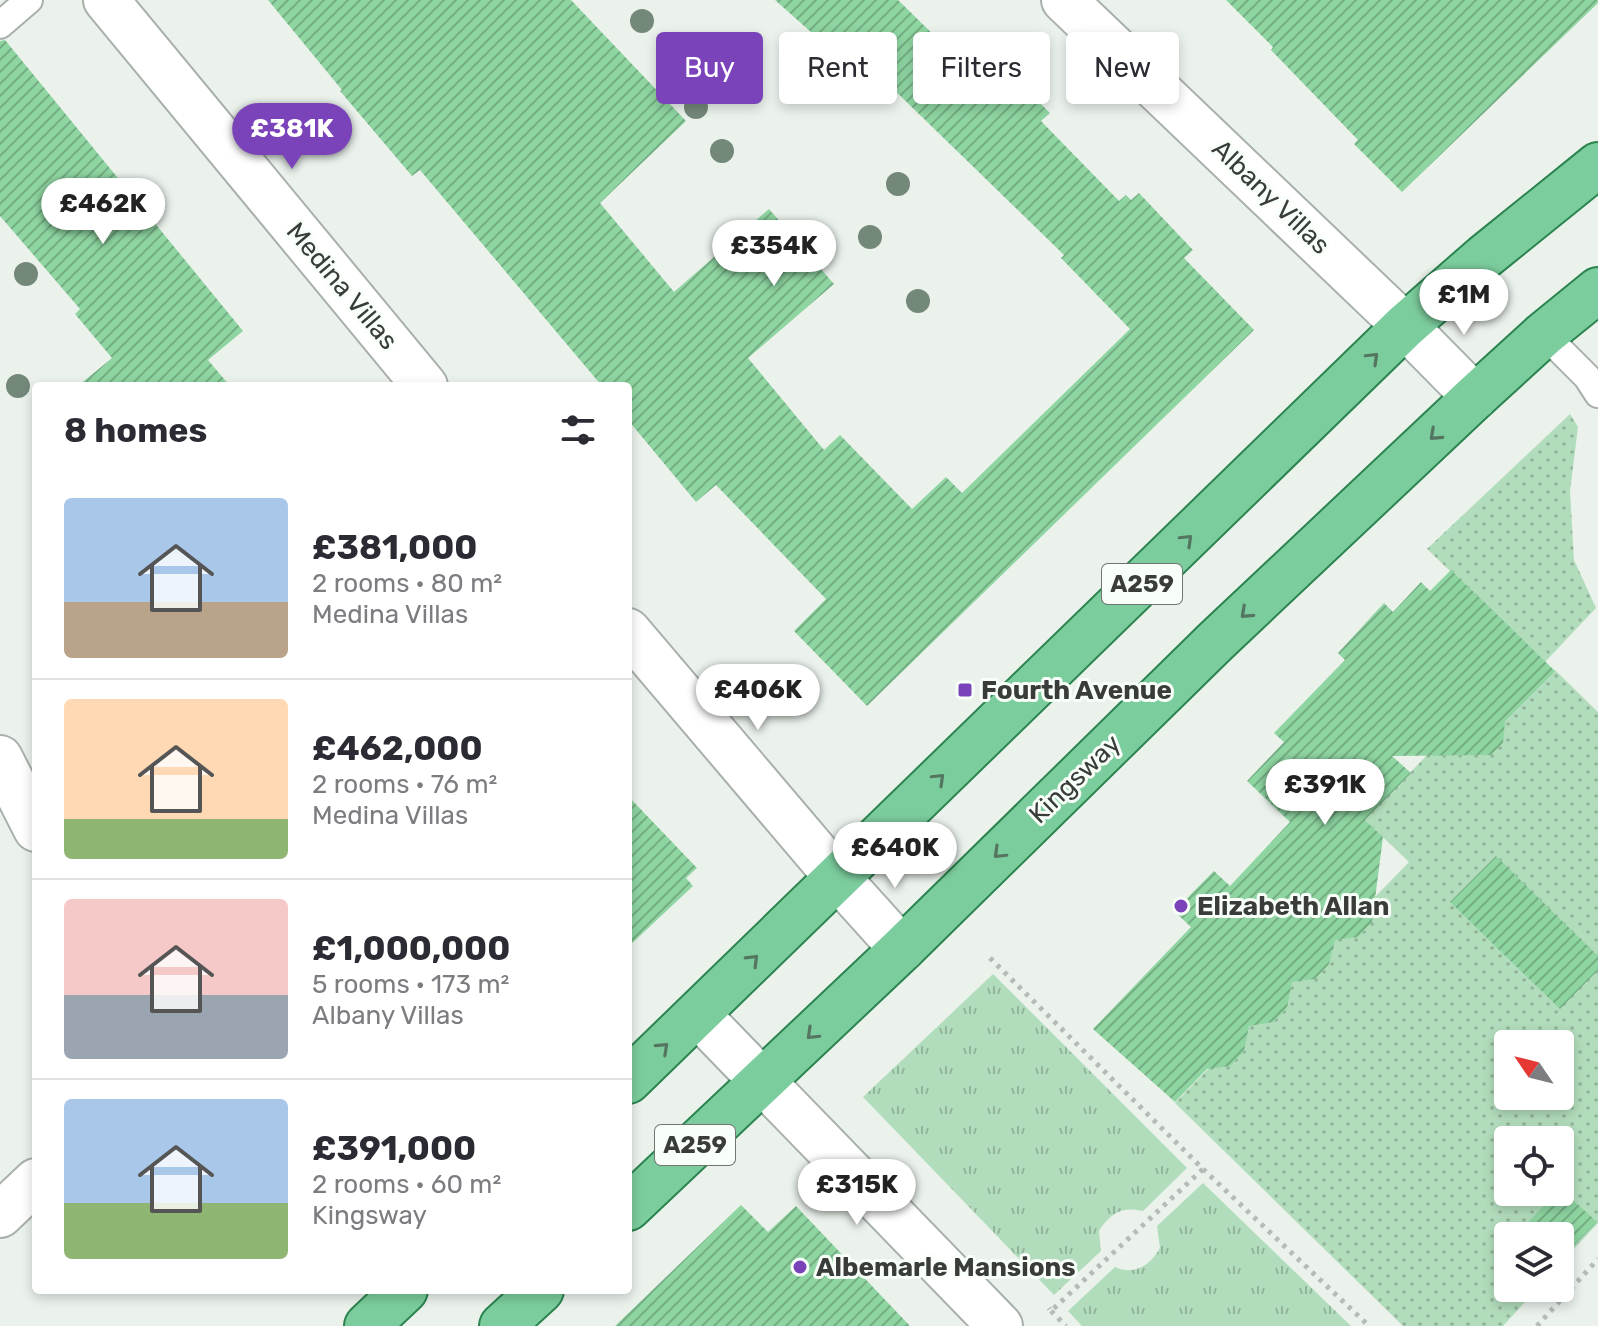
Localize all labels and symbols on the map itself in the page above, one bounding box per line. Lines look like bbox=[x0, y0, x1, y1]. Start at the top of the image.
pin: £381K bbox=[236, 103, 348, 171]
street label: Albany Villas bbox=[1206, 133, 1336, 261]
pin: £462K bbox=[47, 178, 159, 246]
street label: Medina Villas bbox=[280, 216, 404, 356]
pin: £354K bbox=[718, 220, 830, 288]
pin: £1M bbox=[1425, 269, 1503, 337]
one-way arrow bbox=[1364, 353, 1378, 367]
one-way arrow bbox=[1430, 425, 1444, 440]
one-way arrow bbox=[1178, 535, 1192, 549]
road number: A259 bbox=[1102, 564, 1182, 604]
one-way arrow bbox=[1241, 604, 1255, 619]
pin: £406K bbox=[702, 664, 814, 732]
place label: Fourth Avenue bbox=[981, 675, 1172, 706]
marker: Fourth Avenue bbox=[956, 681, 974, 699]
street label: Kingsway bbox=[1023, 728, 1127, 830]
pin: £391K bbox=[1269, 759, 1381, 827]
one-way arrow bbox=[930, 774, 945, 788]
pin: £640K bbox=[839, 822, 951, 890]
one-way arrow bbox=[994, 844, 1008, 859]
place label: Elizabeth Allan bbox=[1197, 891, 1390, 922]
marker: Elizabeth Allan bbox=[1172, 897, 1190, 915]
one-way arrow bbox=[744, 955, 758, 969]
one-way arrow bbox=[807, 1025, 822, 1039]
north arrow bbox=[1494, 1030, 1574, 1110]
one-way arrow bbox=[654, 1042, 668, 1057]
road number: A259 bbox=[655, 1125, 735, 1165]
pin: £315K bbox=[801, 1159, 913, 1227]
place label: Albemarle Mansions bbox=[816, 1252, 1076, 1283]
marker: Albemarle Mansions bbox=[791, 1258, 809, 1276]

